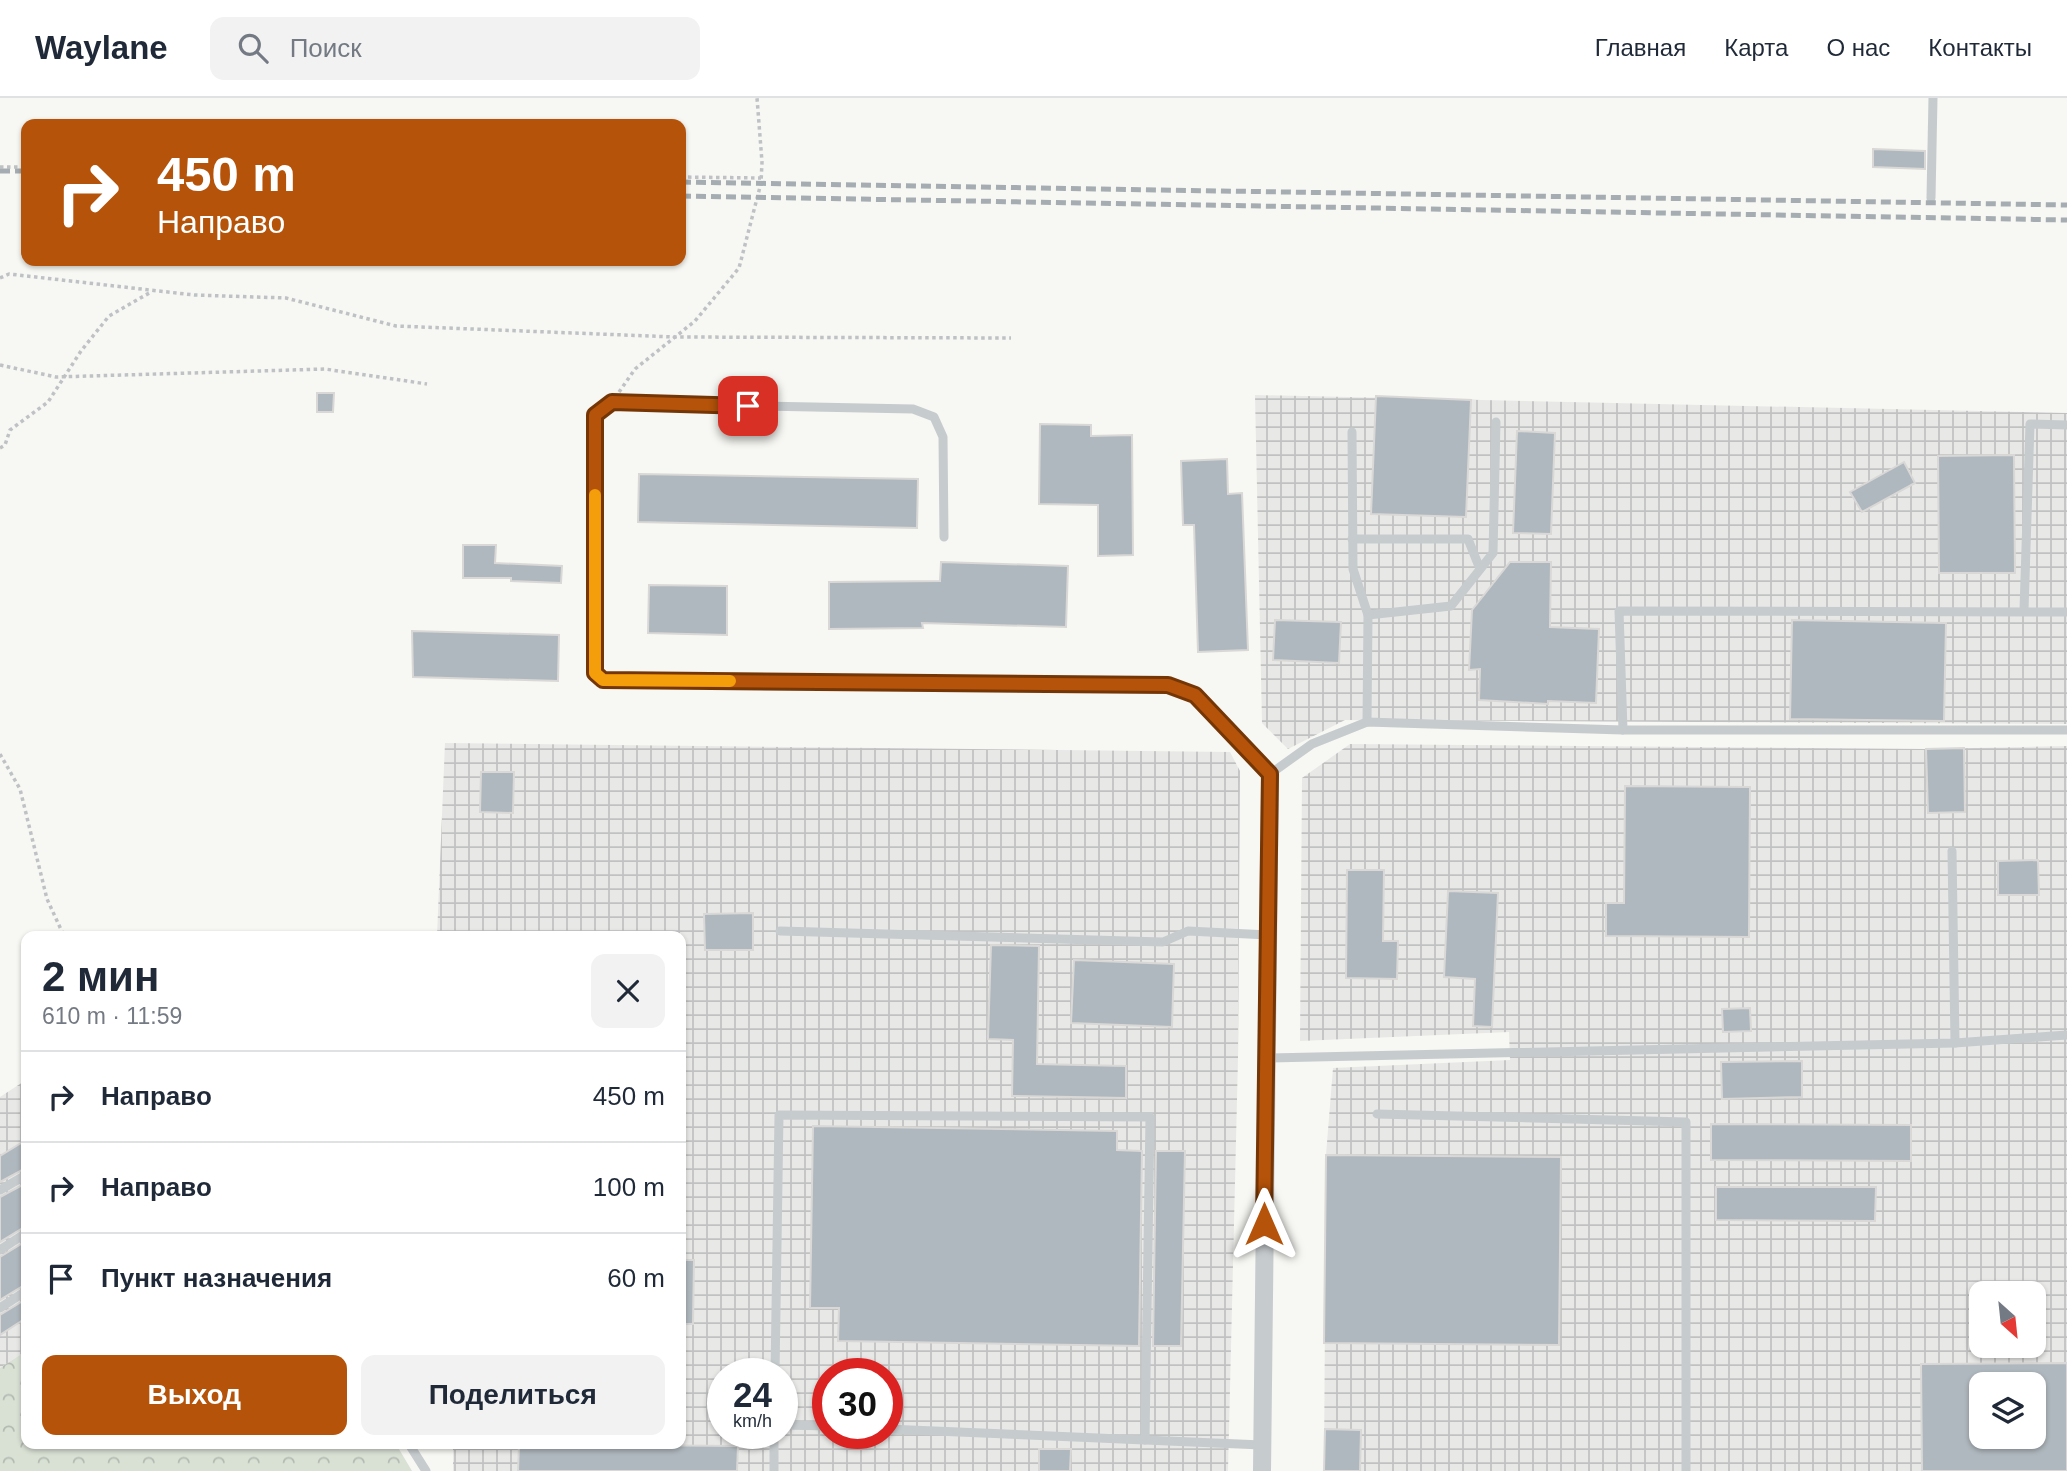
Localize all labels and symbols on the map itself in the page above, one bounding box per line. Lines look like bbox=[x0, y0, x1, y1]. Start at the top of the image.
pin bbox=[718, 376, 778, 436]
position arrow bbox=[1227, 1187, 1301, 1261]
north arrow bbox=[1969, 1281, 2046, 1358]
speed limit sign: 30 bbox=[812, 1358, 903, 1449]

